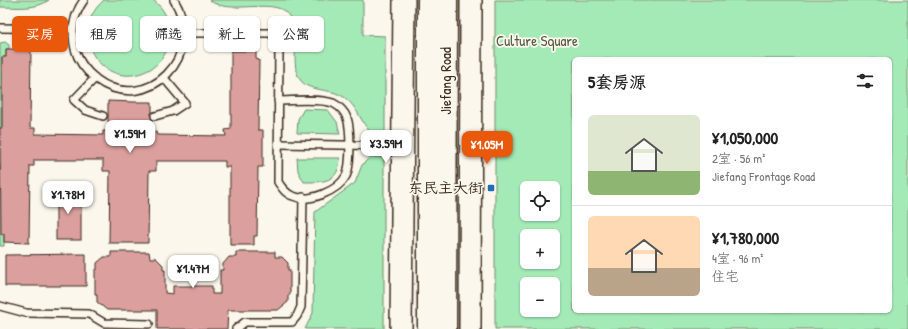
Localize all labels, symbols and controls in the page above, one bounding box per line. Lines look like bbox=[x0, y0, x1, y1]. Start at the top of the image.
chip: 买房 bbox=[12, 16, 68, 52]
chip: 租房 bbox=[76, 16, 132, 52]
chip: 筛选 bbox=[140, 16, 196, 52]
chip: 新上 bbox=[204, 16, 260, 52]
chip: 公寓 bbox=[268, 16, 324, 52]
park label: Culture Square bbox=[496, 30, 578, 51]
street label: Jiefang Road bbox=[435, 47, 456, 115]
text: 5套房源 bbox=[588, 70, 646, 93]
icon: filters bbox=[854, 70, 876, 92]
pin: ¥1.59M bbox=[97, 120, 163, 154]
text: ¥1.59M bbox=[114, 124, 146, 142]
text: ¥1,050,000 bbox=[712, 126, 778, 149]
pin: ¥3.59M bbox=[353, 130, 419, 164]
pin: ¥1.05M bbox=[454, 131, 520, 165]
icon: home bbox=[620, 131, 668, 179]
text: ¥3.59M bbox=[370, 134, 402, 152]
text: ¥1.05M bbox=[471, 135, 503, 153]
text: 2室 · 56 m² bbox=[712, 149, 765, 167]
text: Jiefang Frontage Road bbox=[712, 167, 815, 185]
place label: 东民主大街 bbox=[408, 177, 483, 198]
pin: ¥1.78M bbox=[35, 181, 101, 215]
map controls bbox=[520, 181, 560, 317]
button: locate bbox=[520, 181, 560, 221]
marker: 东民主大街 bbox=[486, 183, 496, 193]
text: ¥1.78M bbox=[51, 185, 85, 203]
text: ¥1,780,000 bbox=[712, 226, 779, 249]
button: + bbox=[520, 229, 560, 269]
icon: home bbox=[620, 232, 668, 280]
text: 4室 · 96 m² bbox=[712, 249, 763, 267]
pin: ¥1.47M bbox=[160, 255, 226, 289]
text: ¥1.47M bbox=[177, 259, 209, 277]
text: 住宅 bbox=[712, 267, 738, 285]
button: − bbox=[520, 277, 560, 317]

